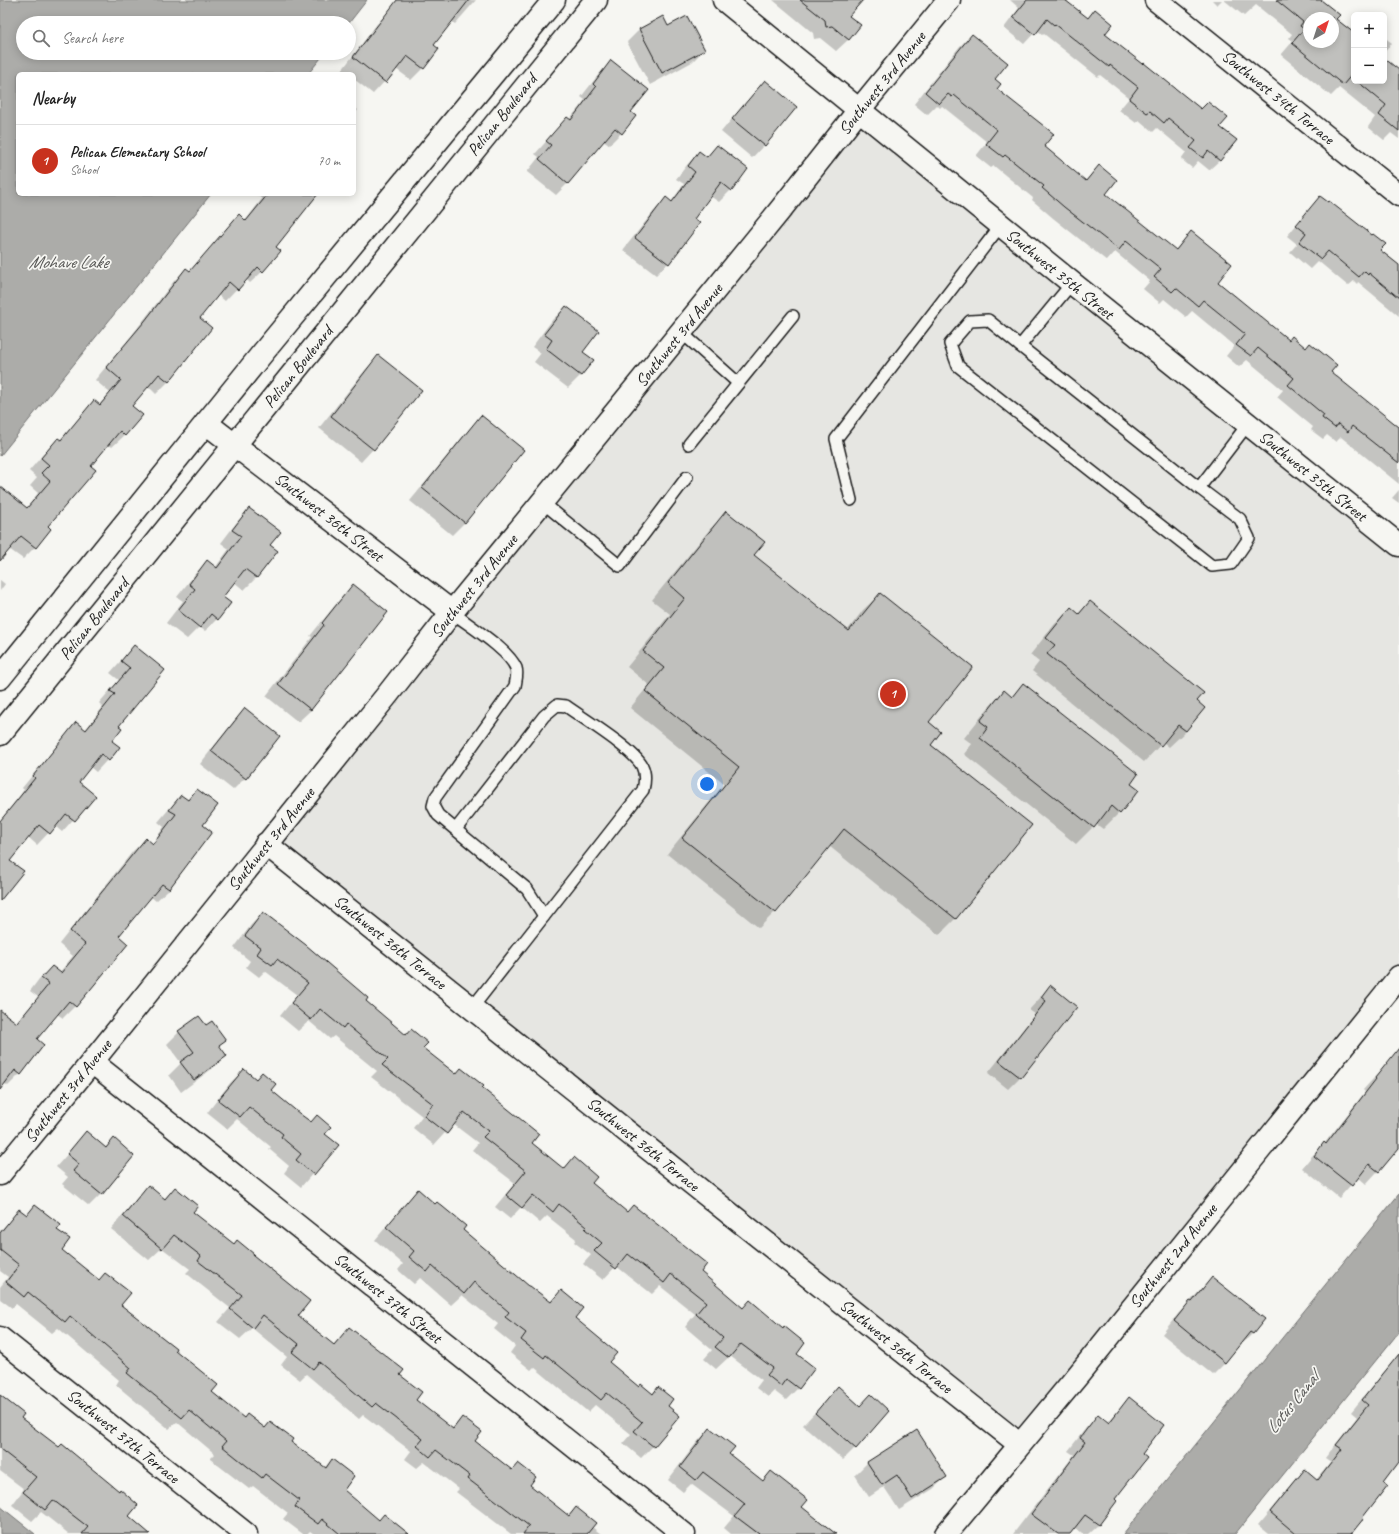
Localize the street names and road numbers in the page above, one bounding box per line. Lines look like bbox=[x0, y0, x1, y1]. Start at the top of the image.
street label: Southwest 3rd Avenue bbox=[834, 26, 931, 139]
street label: Southwest 34th Terrace bbox=[1218, 45, 1340, 150]
street label: Pelican Boulevard bbox=[463, 68, 543, 160]
street label: Southwest 35th Street bbox=[1002, 224, 1120, 326]
street label: Southwest 3rd Avenue bbox=[631, 278, 728, 391]
street label: Pelican Boulevard bbox=[259, 320, 339, 412]
street label: Southwest 35th Street bbox=[1255, 426, 1373, 528]
street label: Southwest 36th Street bbox=[270, 468, 390, 568]
street label: Southwest 3rd Avenue bbox=[426, 529, 523, 642]
street label: Pelican Boulevard bbox=[55, 572, 135, 664]
street label: Southwest 3rd Avenue bbox=[223, 782, 320, 895]
street label: Southwest 36th Terrace bbox=[330, 890, 452, 995]
street label: Southwest 3rd Avenue bbox=[20, 1034, 117, 1147]
street label: Southwest 36th Terrace bbox=[583, 1092, 705, 1197]
street label: Southwest 2nd Avenue bbox=[1124, 1198, 1223, 1313]
street label: Southwest 37th Street bbox=[330, 1248, 448, 1350]
street label: Southwest 36th Terrace bbox=[836, 1294, 958, 1399]
street label: Southwest 37th Terrace bbox=[63, 1384, 185, 1489]

